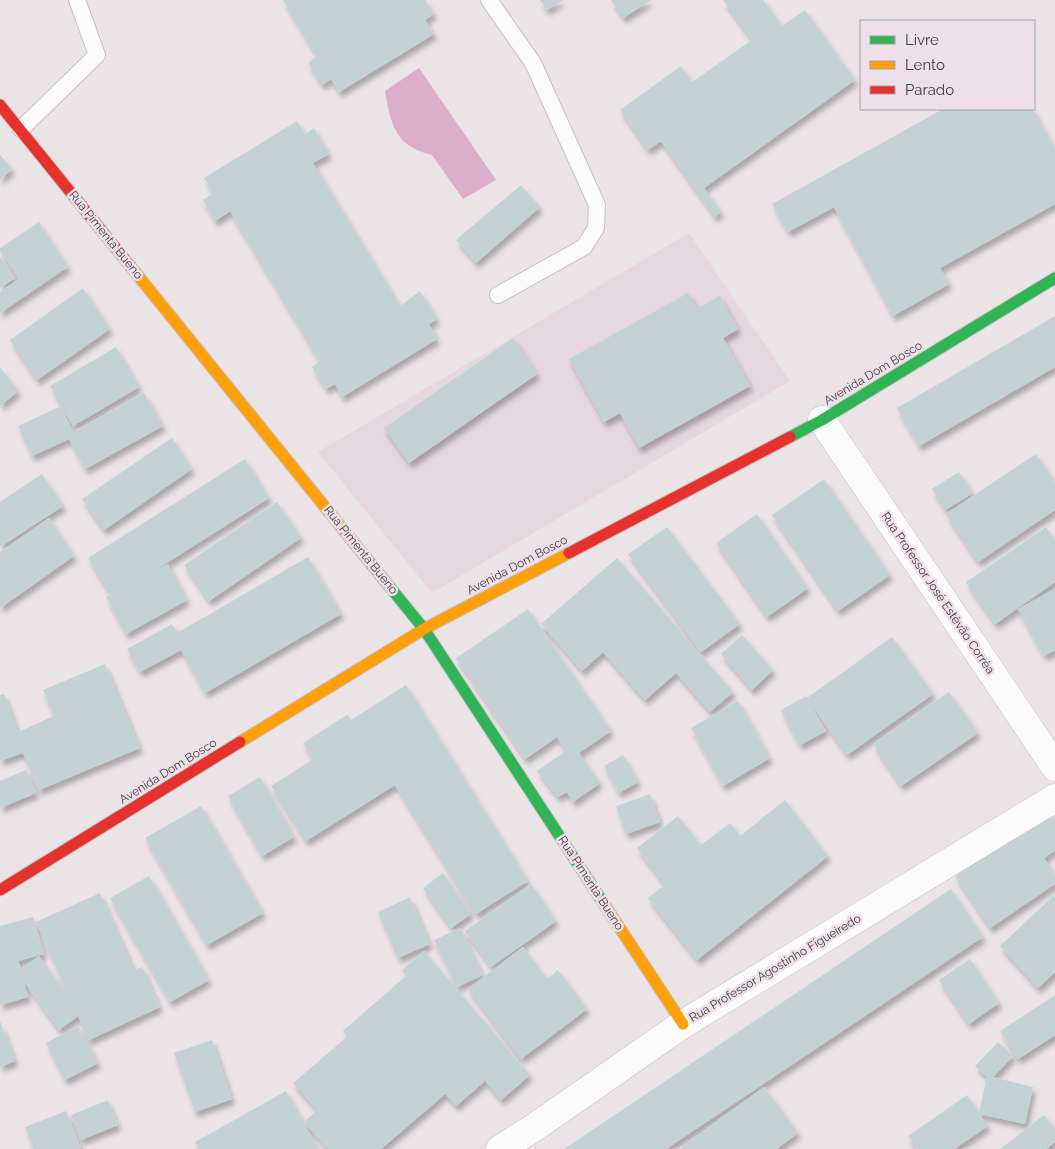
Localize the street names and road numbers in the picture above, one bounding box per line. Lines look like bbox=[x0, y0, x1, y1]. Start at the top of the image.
street label: Rua Pimenta Bueno bbox=[66, 188, 146, 282]
street label: Avenida Dom Bosco bbox=[821, 338, 925, 408]
street label: Rua Pimenta Bueno bbox=[321, 503, 401, 597]
street label: Rua Professor José Estêvão Corrêa bbox=[879, 510, 997, 676]
street label: Avenida Dom Bosco bbox=[464, 533, 570, 597]
street label: Avenida Dom Bosco bbox=[117, 735, 219, 807]
street label: Rua Pimenta Bueno bbox=[555, 833, 627, 933]
street label: Rua Professor Agostinho Figueiredo bbox=[687, 911, 863, 1025]

